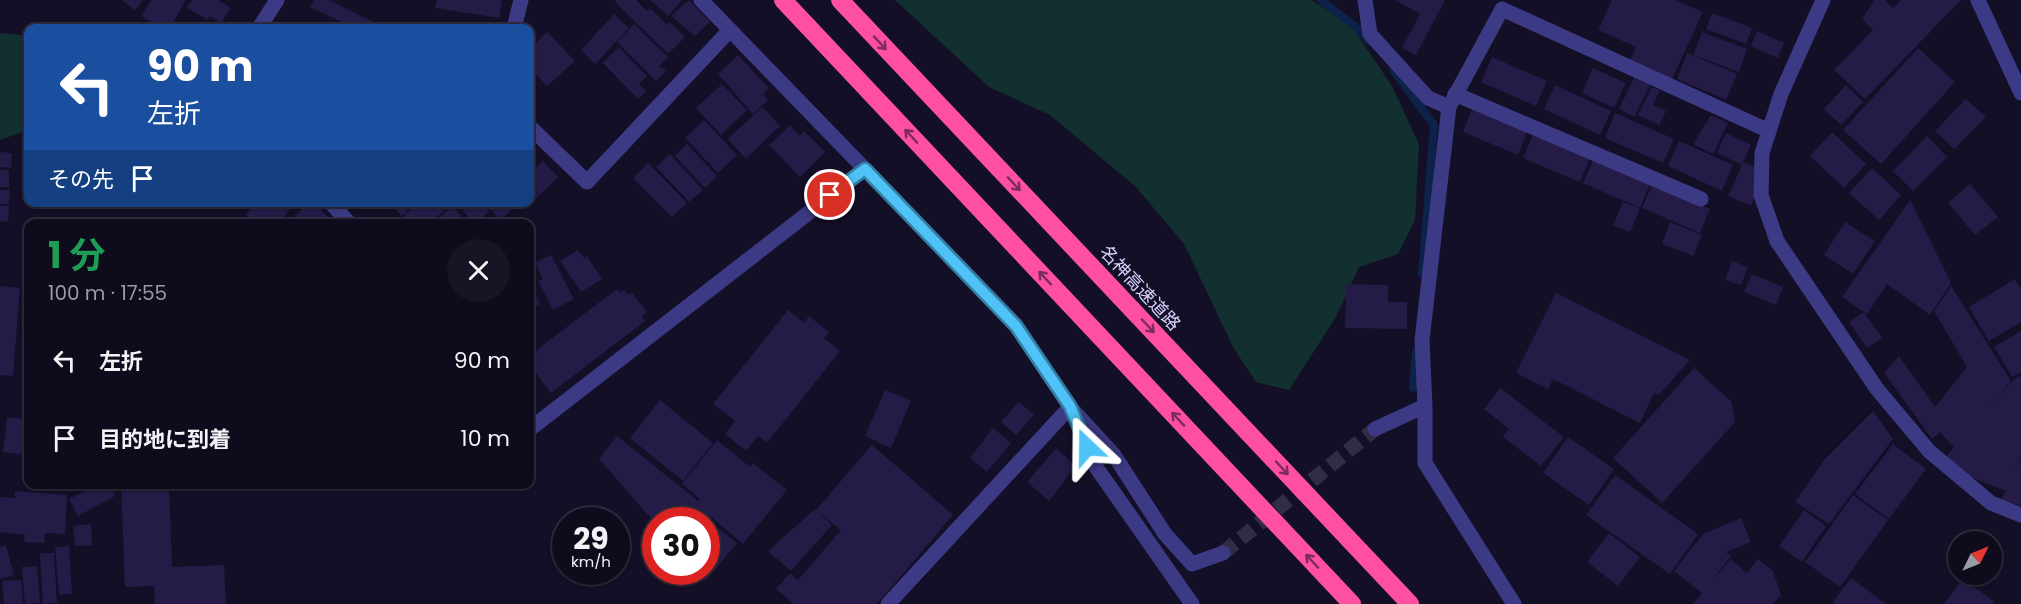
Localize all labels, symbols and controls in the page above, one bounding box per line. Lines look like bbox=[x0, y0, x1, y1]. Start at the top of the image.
one-way arrow bbox=[873, 35, 887, 50]
text: 90 m bbox=[147, 37, 254, 96]
icon: left bbox=[48, 48, 126, 126]
text: 左折 bbox=[147, 95, 201, 132]
one-way arrow bbox=[904, 128, 918, 143]
icon: arrive bbox=[126, 162, 159, 195]
text: その先 bbox=[48, 164, 114, 195]
pin bbox=[804, 169, 855, 220]
one-way arrow bbox=[1007, 177, 1021, 192]
icon: arrive bbox=[813, 178, 846, 211]
text: 1 分 bbox=[48, 230, 105, 281]
button: close bbox=[447, 239, 510, 302]
street label: 名神高速道路 bbox=[1094, 240, 1186, 336]
one-way arrow bbox=[1038, 270, 1052, 285]
text: 100 m · 17:55 bbox=[48, 279, 167, 307]
one-way arrow bbox=[1141, 319, 1155, 334]
icon: left bbox=[48, 344, 81, 377]
text: 90 m bbox=[454, 345, 510, 376]
text: 左折 bbox=[99, 346, 143, 377]
one-way arrow bbox=[1171, 412, 1186, 427]
position arrow bbox=[1055, 415, 1119, 479]
icon: arrive bbox=[48, 422, 81, 455]
text: 10 m bbox=[461, 423, 510, 454]
text: 目的地に到着 bbox=[99, 424, 231, 455]
one-way arrow bbox=[1275, 460, 1289, 475]
speed limit sign: 30 bbox=[642, 507, 720, 585]
text: 29 bbox=[573, 517, 609, 560]
north arrow bbox=[1948, 531, 2002, 585]
map controls bbox=[1948, 531, 2002, 585]
text: km/h bbox=[571, 551, 611, 572]
one-way arrow bbox=[1305, 554, 1319, 569]

